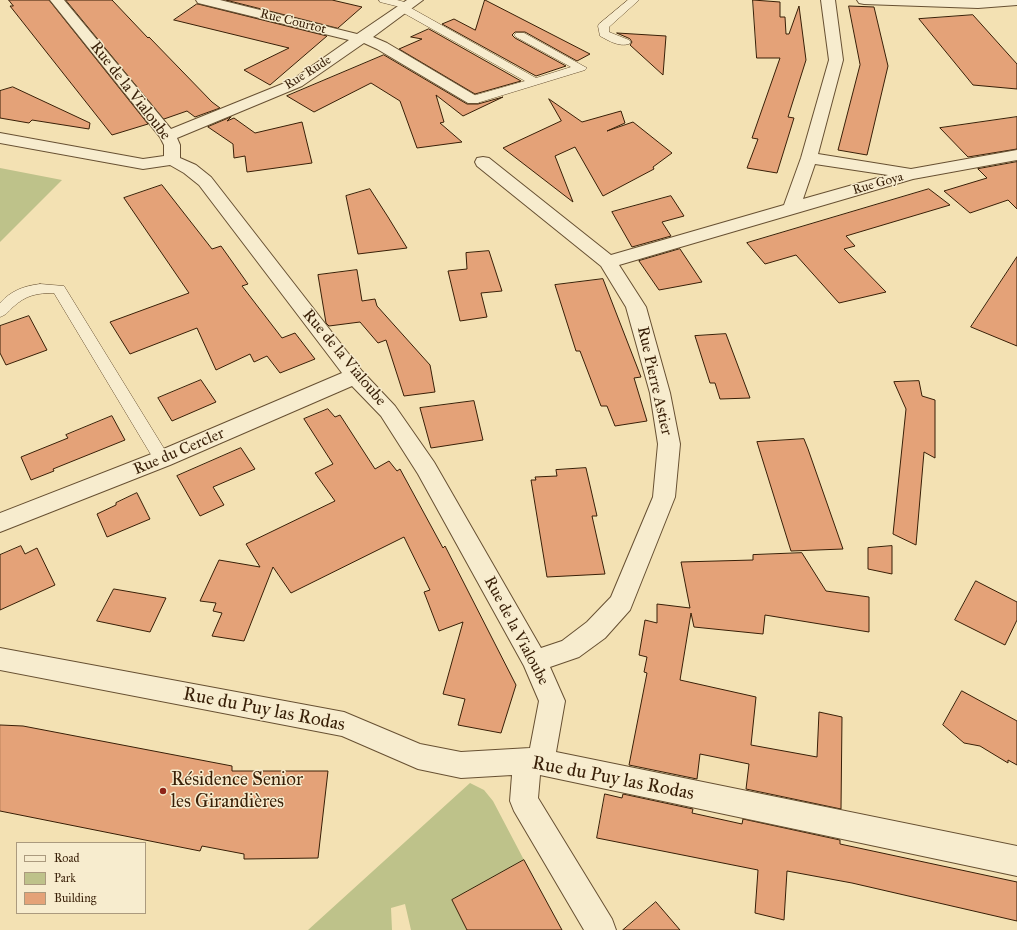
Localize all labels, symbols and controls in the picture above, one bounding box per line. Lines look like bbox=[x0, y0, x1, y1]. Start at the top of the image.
street label: Rue Courtot bbox=[258, 6, 328, 38]
street label: Rue de la Vialoube bbox=[85, 38, 175, 144]
street label: Rue Rude bbox=[282, 53, 334, 93]
street label: Rue Goya bbox=[851, 169, 905, 199]
street label: Rue de la Vialoube bbox=[298, 306, 390, 410]
street label: Rue Pierre Astier bbox=[632, 325, 676, 437]
street label: Rue du Cercler bbox=[131, 424, 227, 480]
street label: Rue de la Vialoube bbox=[479, 573, 553, 689]
street label: Rue du Puy las Rodas bbox=[181, 683, 347, 737]
street label: Rue du Puy las Rodas bbox=[530, 752, 696, 806]
place label: Résidence Senior les Girandières bbox=[171, 769, 303, 813]
marker: Résidence Senior les Girandières bbox=[158, 786, 168, 796]
legend bbox=[16, 842, 146, 914]
text: Road bbox=[54, 851, 80, 865]
text: Park bbox=[54, 871, 76, 885]
text: Building bbox=[54, 891, 96, 905]

